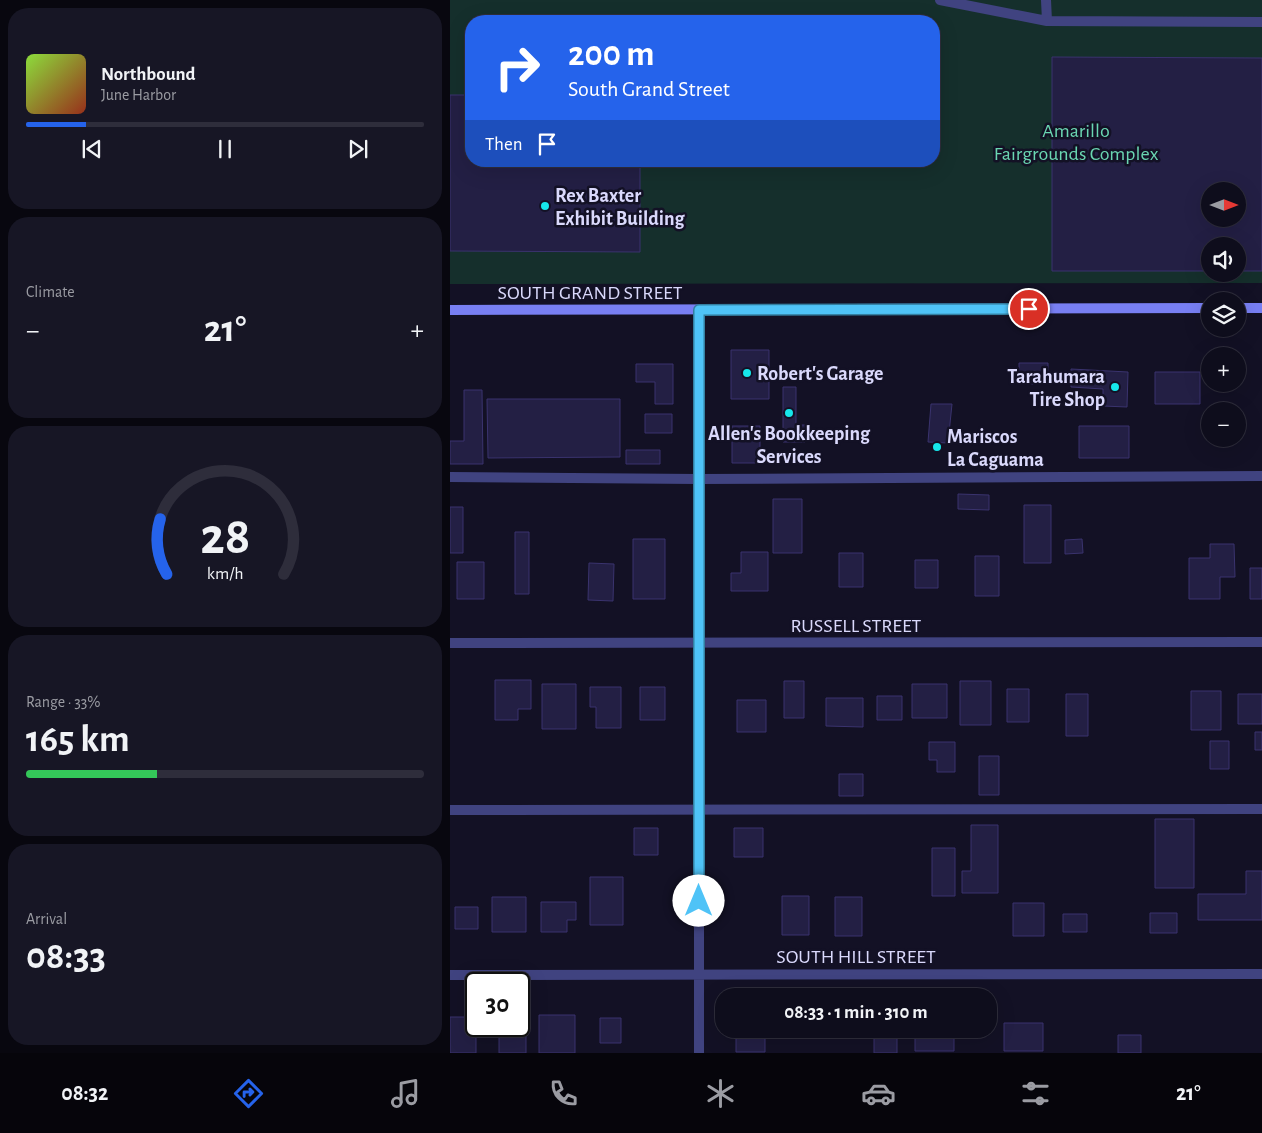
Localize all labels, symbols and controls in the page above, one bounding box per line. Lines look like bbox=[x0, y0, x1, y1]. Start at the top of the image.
icon: right bbox=[485, 35, 550, 100]
text: 200 m bbox=[568, 37, 655, 72]
text: Northbound bbox=[101, 65, 196, 84]
text: South Grand Street bbox=[568, 78, 730, 100]
text: June Harbor bbox=[101, 87, 176, 103]
park label: Amarillo Fairgrounds Complex bbox=[994, 121, 1159, 164]
icon: arrive bbox=[533, 130, 561, 158]
icon: previous bbox=[78, 135, 106, 163]
icon: pause bbox=[211, 135, 239, 163]
icon: next bbox=[344, 135, 372, 163]
text: Then bbox=[485, 135, 523, 154]
north arrow bbox=[1201, 182, 1246, 228]
map controls bbox=[1201, 182, 1246, 447]
place label: Rex Baxter Exhibit Building bbox=[555, 186, 686, 229]
marker: Rex Baxter Exhibit Building bbox=[539, 200, 551, 212]
button: sound bbox=[1201, 237, 1246, 282]
street label: SOUTH GRAND STREET bbox=[497, 283, 683, 303]
text: Climate bbox=[26, 284, 75, 300]
pin bbox=[1008, 288, 1050, 330]
button: layers bbox=[1201, 292, 1246, 337]
icon: arrive bbox=[1015, 295, 1043, 323]
text: 21° bbox=[204, 311, 246, 349]
text: − bbox=[26, 317, 39, 345]
text: + bbox=[411, 317, 424, 345]
button: + bbox=[1201, 347, 1246, 392]
place label: Robert's Garage bbox=[757, 364, 884, 384]
marker: Robert's Garage bbox=[741, 367, 753, 379]
place label: Tarahumara Tire Shop bbox=[1007, 367, 1105, 410]
marker: Tarahumara Tire Shop bbox=[1109, 381, 1121, 393]
button: − bbox=[1201, 402, 1246, 447]
marker: Allen's Bookkeeping Services bbox=[783, 407, 795, 419]
place label: Allen's Bookkeeping Services bbox=[708, 424, 871, 467]
place label: Mariscos La Caguama bbox=[947, 427, 1044, 470]
marker: Mariscos La Caguama bbox=[931, 441, 943, 453]
text: 28 bbox=[200, 511, 250, 563]
text: km/h bbox=[207, 565, 243, 583]
street label: RUSSELL STREET bbox=[791, 616, 922, 636]
text: Range · 33% bbox=[26, 694, 101, 710]
text: 165 km bbox=[26, 721, 130, 759]
position arrow bbox=[672, 874, 724, 926]
text: Arrival bbox=[26, 911, 67, 927]
text: 08:33 bbox=[26, 938, 106, 976]
street label: SOUTH HILL STREET bbox=[776, 947, 936, 967]
speed limit sign: 30 bbox=[465, 972, 530, 1037]
text: 08:33 · 1 min · 310 m bbox=[784, 1003, 928, 1022]
icon: directions bbox=[231, 1076, 266, 1111]
icon: music bbox=[388, 1076, 423, 1111]
icon: phone bbox=[546, 1076, 581, 1111]
icon: climate bbox=[703, 1076, 738, 1111]
icon: car bbox=[861, 1076, 896, 1111]
icon: filters bbox=[1018, 1076, 1053, 1111]
text: 08:32 bbox=[61, 1082, 108, 1104]
text: 21° bbox=[1176, 1082, 1201, 1104]

